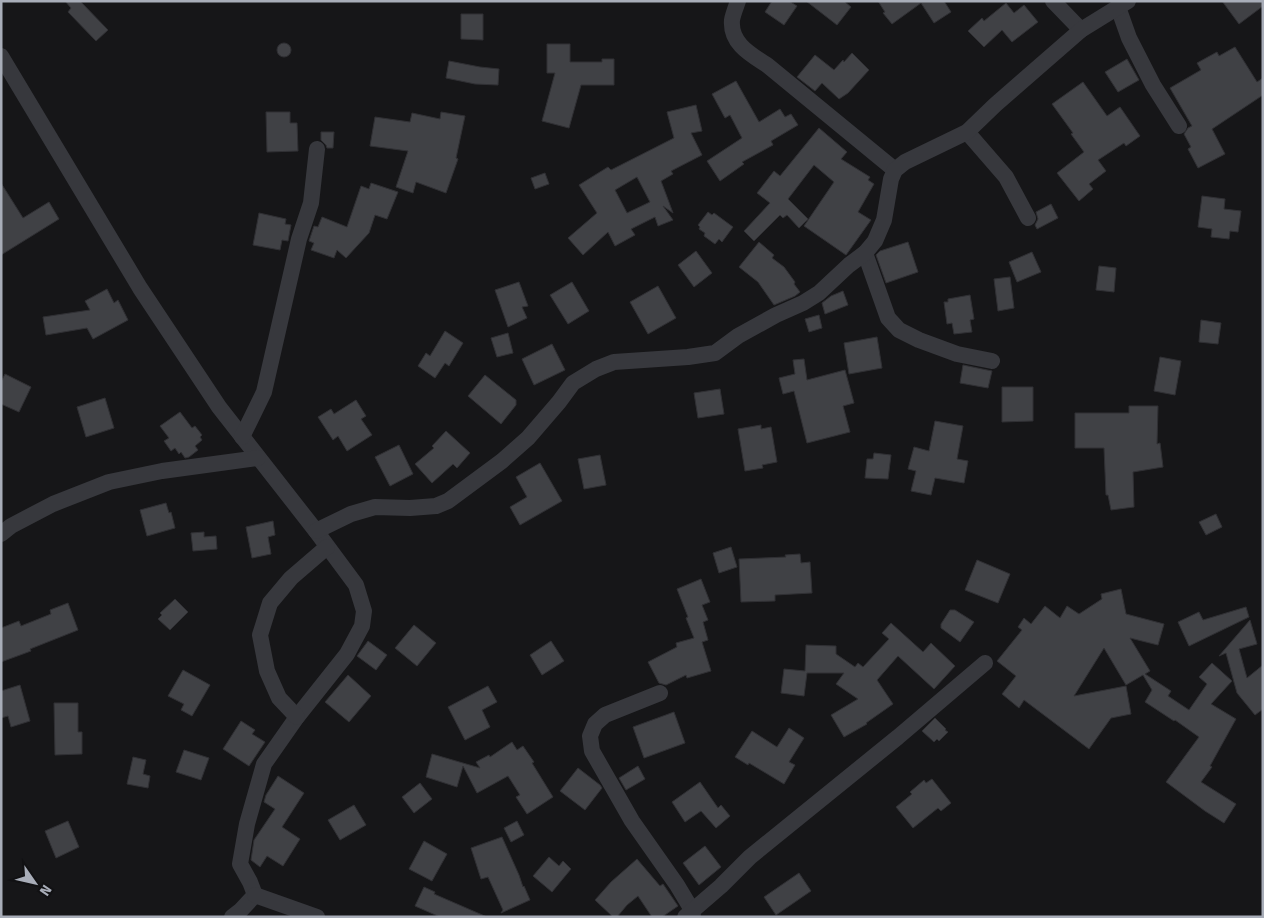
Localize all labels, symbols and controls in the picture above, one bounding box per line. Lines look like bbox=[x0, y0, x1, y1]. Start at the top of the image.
north arrow bbox=[10, 858, 60, 908]
text: N bbox=[36, 881, 55, 899]

